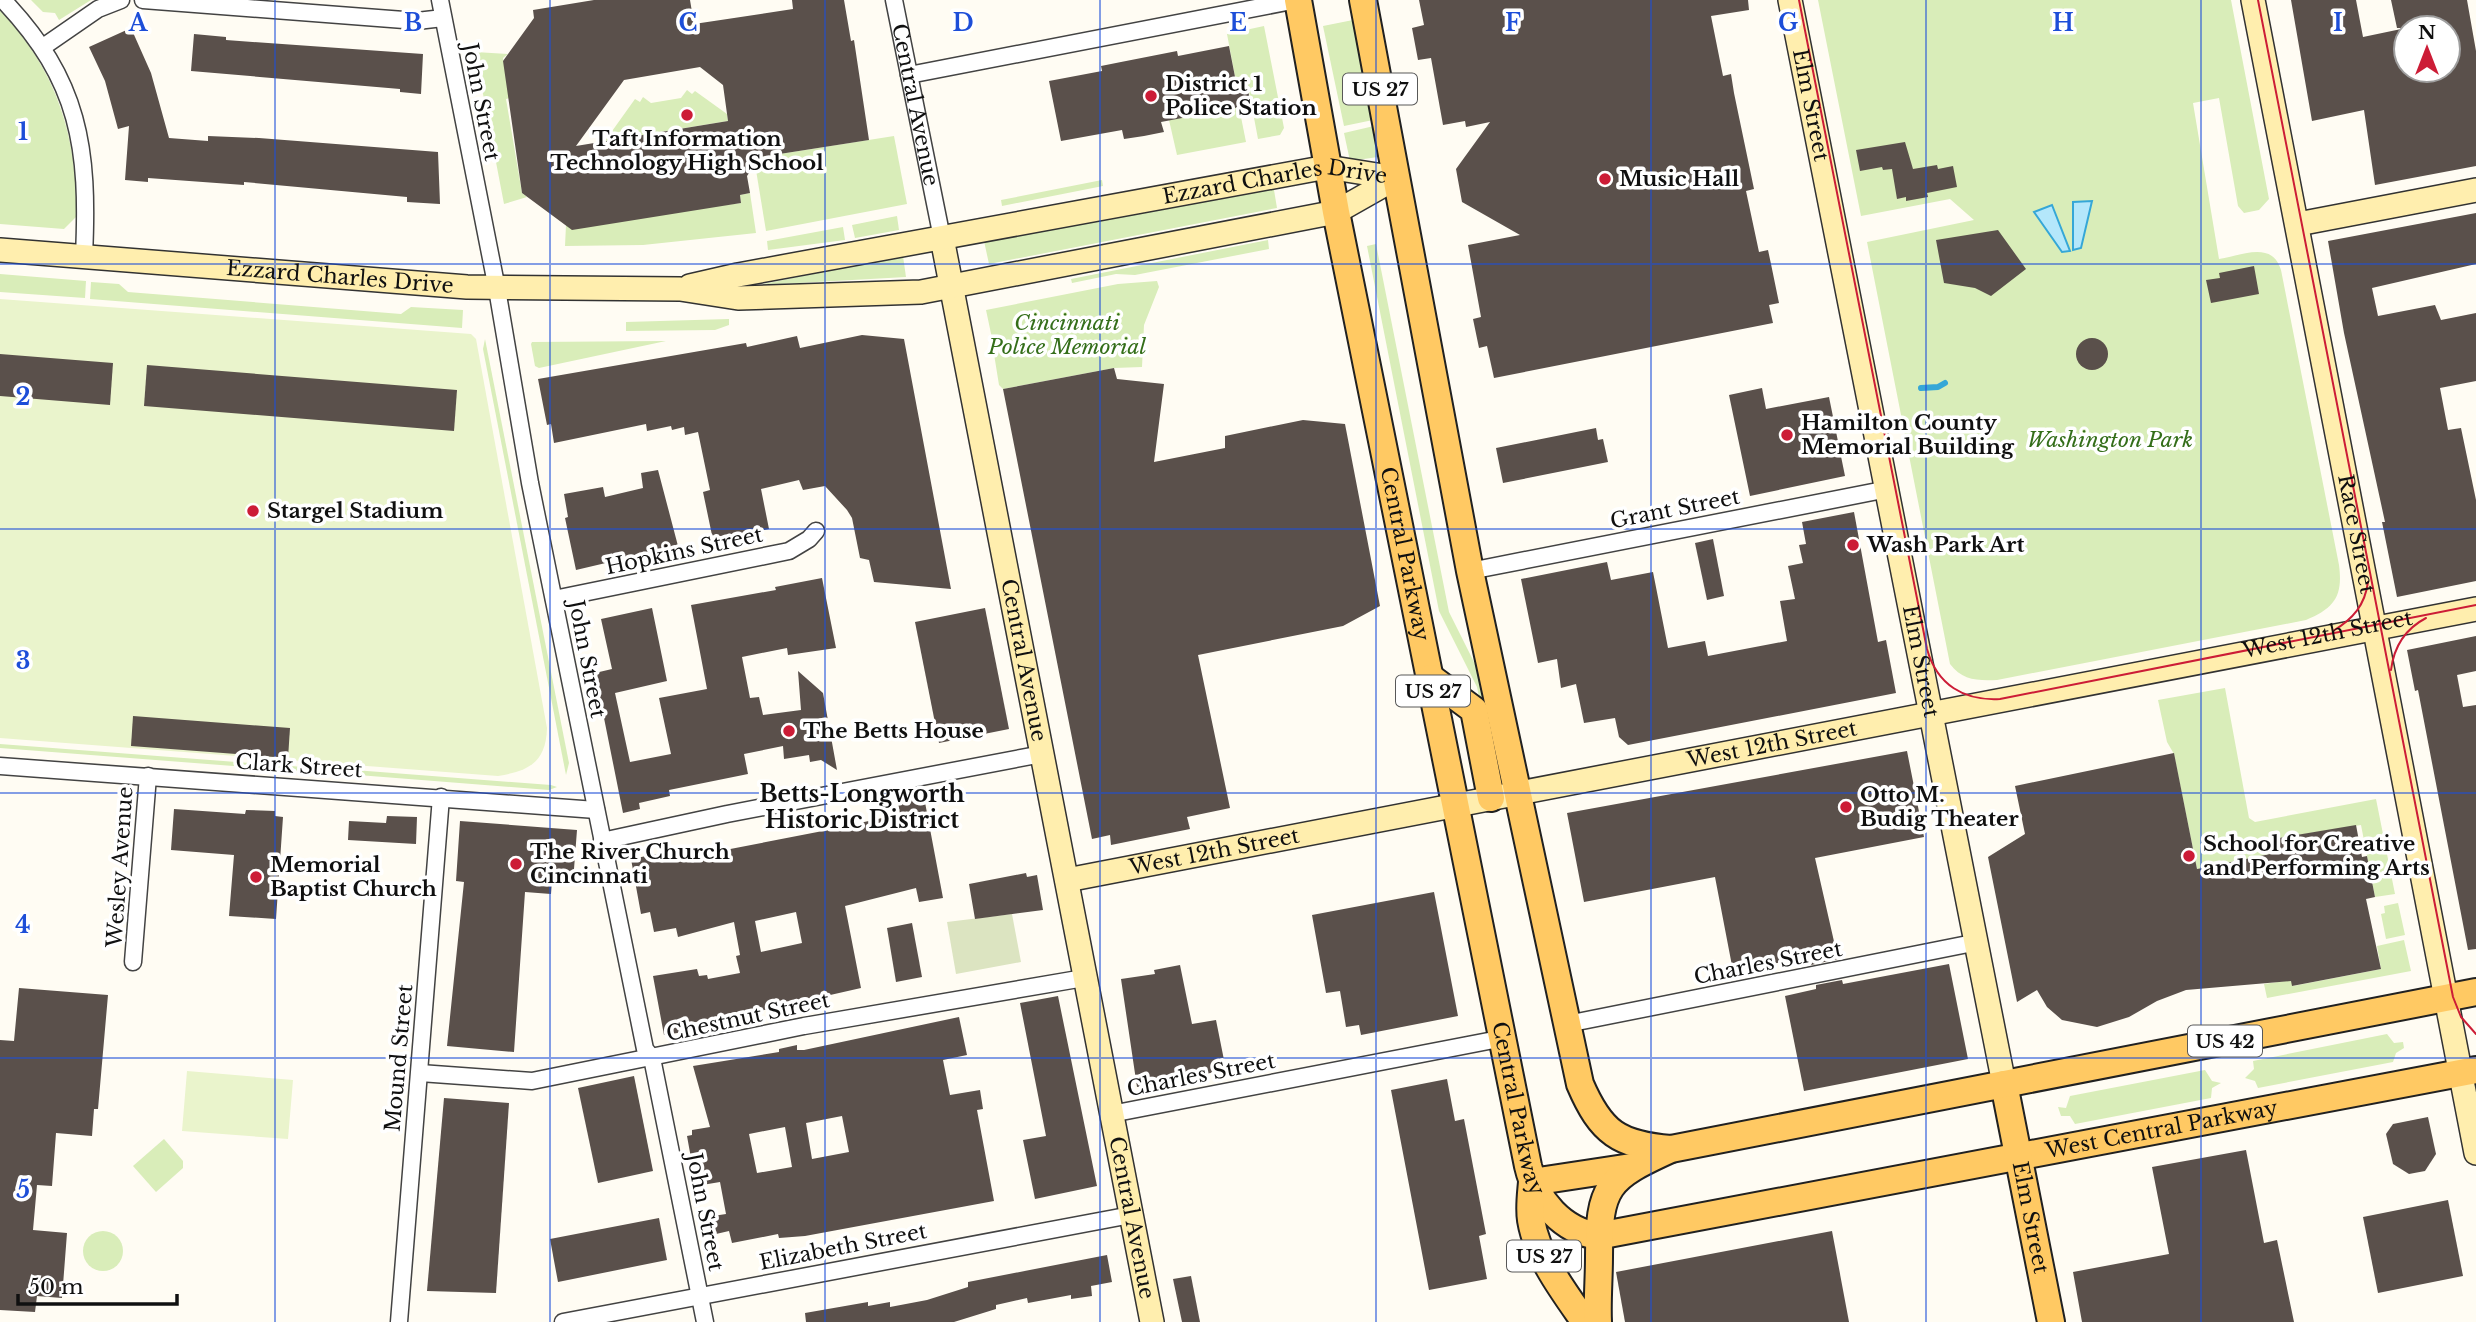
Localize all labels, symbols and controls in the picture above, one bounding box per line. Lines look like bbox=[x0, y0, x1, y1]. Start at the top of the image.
text: A bbox=[128, 9, 149, 37]
text: B bbox=[404, 9, 422, 37]
text: C bbox=[679, 9, 697, 37]
text: D bbox=[952, 9, 974, 37]
text: E bbox=[1229, 9, 1247, 37]
text: F bbox=[1505, 9, 1521, 37]
text: G bbox=[1778, 9, 1798, 37]
text: H bbox=[2052, 9, 2074, 37]
text: I bbox=[2333, 9, 2343, 37]
north arrow bbox=[2392, 14, 2462, 84]
street label: Central Avenue bbox=[886, 21, 944, 188]
text: N bbox=[2418, 21, 2436, 44]
street label: John Street bbox=[456, 38, 505, 163]
street label: Elm Street bbox=[1787, 47, 1835, 163]
place label: District 1 Police Station bbox=[1165, 71, 1317, 121]
road number: US 27 bbox=[1343, 74, 1417, 104]
marker: District 1 Police Station bbox=[1143, 88, 1159, 104]
marker: Taft Information Technology High School bbox=[679, 107, 695, 123]
text: 1 bbox=[18, 118, 28, 146]
place label: Taft Information Technology High School bbox=[550, 126, 824, 176]
street label: Ezzard Charles Drive bbox=[1160, 154, 1389, 210]
place label: Music Hall bbox=[1619, 166, 1740, 192]
marker: Music Hall bbox=[1597, 171, 1613, 187]
street label: Ezzard Charles Drive bbox=[225, 255, 455, 299]
park label: Cincinnati Police Memorial bbox=[987, 310, 1146, 360]
text: 2 bbox=[16, 383, 30, 411]
place label: Hamilton County Memorial Building bbox=[1801, 410, 2015, 460]
marker: Hamilton County Memorial Building bbox=[1779, 427, 1795, 443]
park label: Washington Park bbox=[2027, 427, 2193, 453]
street label: Central Parkway bbox=[1375, 464, 1435, 644]
street label: Race Street bbox=[2332, 472, 2381, 596]
street label: Grant Street bbox=[1608, 484, 1742, 534]
place label: Stargel Stadium bbox=[267, 498, 443, 524]
marker: Stargel Stadium bbox=[245, 503, 261, 519]
street label: Hopkins Street bbox=[603, 522, 765, 580]
place label: Wash Park Art bbox=[1866, 532, 2025, 558]
marker: Wash Park Art bbox=[1845, 537, 1861, 553]
street label: Central Avenue bbox=[995, 577, 1052, 744]
street label: John Street bbox=[562, 595, 611, 720]
street label: Elm Street bbox=[1897, 603, 1944, 720]
street label: West 12th Street bbox=[2239, 605, 2415, 664]
text: 3 bbox=[16, 647, 30, 675]
road number: US 27 bbox=[1396, 676, 1470, 706]
street label: West 12th Street bbox=[1684, 715, 1859, 774]
place label: The Betts House bbox=[803, 718, 984, 744]
marker: The Betts House bbox=[781, 723, 797, 739]
street label: Clark Street bbox=[235, 749, 363, 783]
district label: Betts-Longworth Historic District bbox=[759, 780, 965, 834]
place label: Otto M. Budig Theater bbox=[1860, 782, 2019, 832]
street label: Wesley Avenue bbox=[101, 786, 139, 949]
marker: Otto M. Budig Theater bbox=[1838, 799, 1854, 815]
street label: West 12th Street bbox=[1126, 823, 1302, 881]
place label: School for Creative and Performing Arts bbox=[2203, 831, 2430, 881]
place label: The River Church Cincinnati bbox=[530, 839, 730, 889]
marker: School for Creative and Performing Arts bbox=[2181, 848, 2197, 864]
place label: Memorial Baptist Church bbox=[270, 852, 437, 902]
marker: The River Church Cincinnati bbox=[508, 856, 524, 872]
marker: Memorial Baptist Church bbox=[248, 869, 264, 885]
text: 4 bbox=[15, 911, 31, 939]
street label: Charles Street bbox=[1692, 936, 1844, 990]
street label: Mound Street bbox=[380, 983, 418, 1133]
street label: Chestnut Street bbox=[664, 987, 832, 1047]
street label: Central Parkway bbox=[1486, 1019, 1551, 1200]
road number: US 42 bbox=[2188, 1026, 2262, 1056]
street label: Charles Street bbox=[1125, 1048, 1277, 1102]
street label: West Central Parkway bbox=[2042, 1095, 2280, 1164]
street label: Central Avenue bbox=[1103, 1134, 1160, 1301]
street label: John Street bbox=[680, 1148, 729, 1273]
street label: Elm Street bbox=[2007, 1159, 2054, 1276]
text: 5 bbox=[16, 1176, 30, 1204]
street label: Elizabeth Street bbox=[757, 1218, 929, 1276]
road number: US 27 bbox=[1507, 1240, 1581, 1272]
scale bar bbox=[18, 1262, 177, 1306]
text: 50 m bbox=[28, 1274, 84, 1300]

